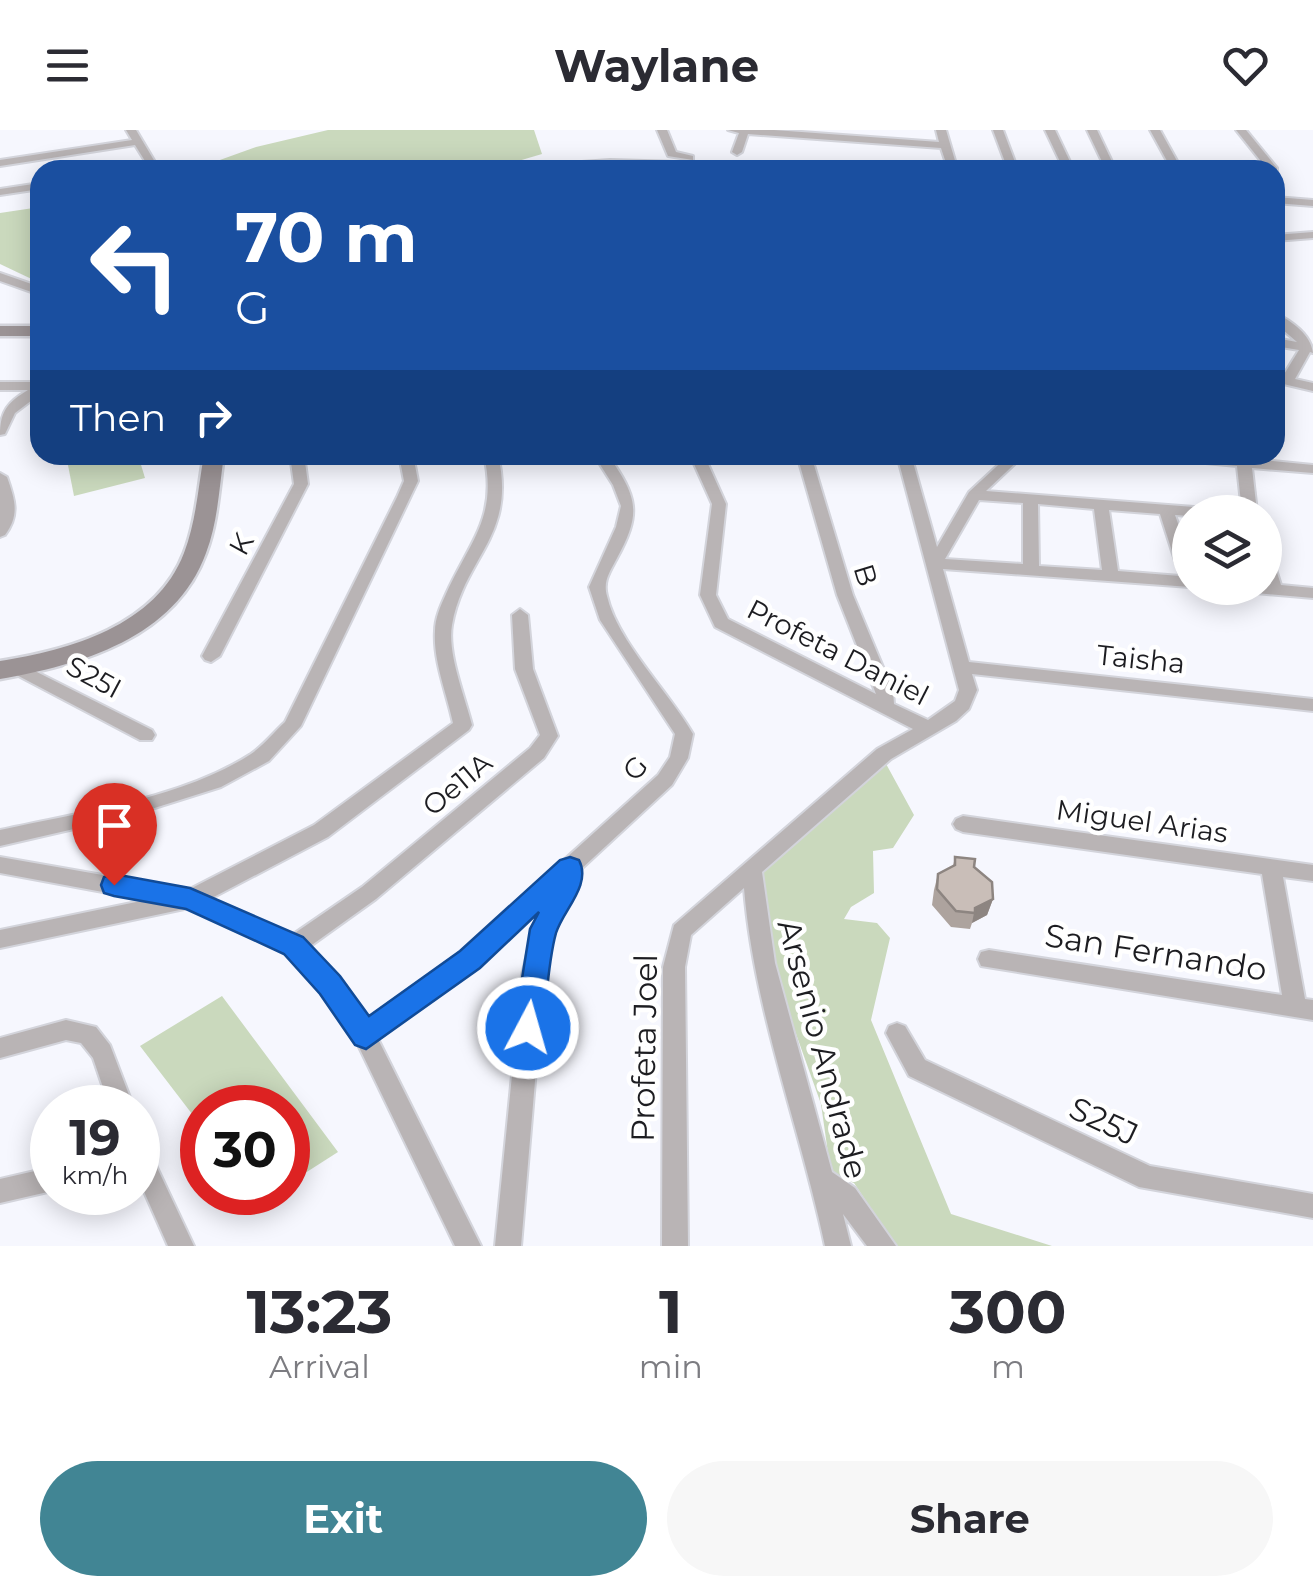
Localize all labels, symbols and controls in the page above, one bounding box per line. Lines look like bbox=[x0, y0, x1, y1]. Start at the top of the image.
icon: menu bbox=[40, 38, 95, 93]
text: Waylane bbox=[554, 38, 759, 93]
icon: heart bbox=[1218, 38, 1273, 93]
text: 70 m bbox=[235, 194, 418, 280]
icon: left bbox=[70, 200, 200, 330]
text: G bbox=[235, 280, 270, 335]
icon: right bbox=[186, 390, 241, 445]
text: Then bbox=[70, 394, 166, 441]
map controls bbox=[1172, 495, 1282, 605]
button: layers bbox=[1172, 495, 1282, 605]
street label: K bbox=[221, 527, 261, 561]
street label: B bbox=[847, 560, 885, 590]
street label: Profeta Daniel bbox=[742, 592, 934, 712]
street label: Taisha bbox=[1095, 637, 1187, 681]
street label: S25I bbox=[61, 649, 127, 705]
street label: Oe11A bbox=[415, 745, 499, 823]
street label: G bbox=[615, 748, 655, 788]
pin bbox=[72, 783, 157, 886]
street label: Miguel Arias bbox=[1054, 792, 1230, 850]
icon: arrive bbox=[87, 798, 142, 853]
street label: Arsenio Andrade bbox=[770, 915, 876, 1183]
street label: San Fernando bbox=[1042, 915, 1270, 989]
street label: Profeta Joel bbox=[623, 954, 665, 1142]
position arrow bbox=[476, 976, 580, 1080]
speed limit sign: 30 bbox=[180, 1085, 310, 1215]
street label: S25J bbox=[1063, 1088, 1145, 1154]
text: 19 bbox=[69, 1107, 121, 1168]
text: km/h bbox=[62, 1160, 128, 1190]
text: 13:23 bbox=[247, 1275, 392, 1348]
text: 1 bbox=[659, 1275, 683, 1348]
text: 300 bbox=[949, 1275, 1066, 1348]
text: Arrival bbox=[269, 1347, 370, 1386]
text: min bbox=[639, 1347, 703, 1386]
text: m bbox=[991, 1347, 1025, 1386]
button: Exit bbox=[40, 1461, 647, 1576]
button: Share bbox=[667, 1461, 1273, 1576]

